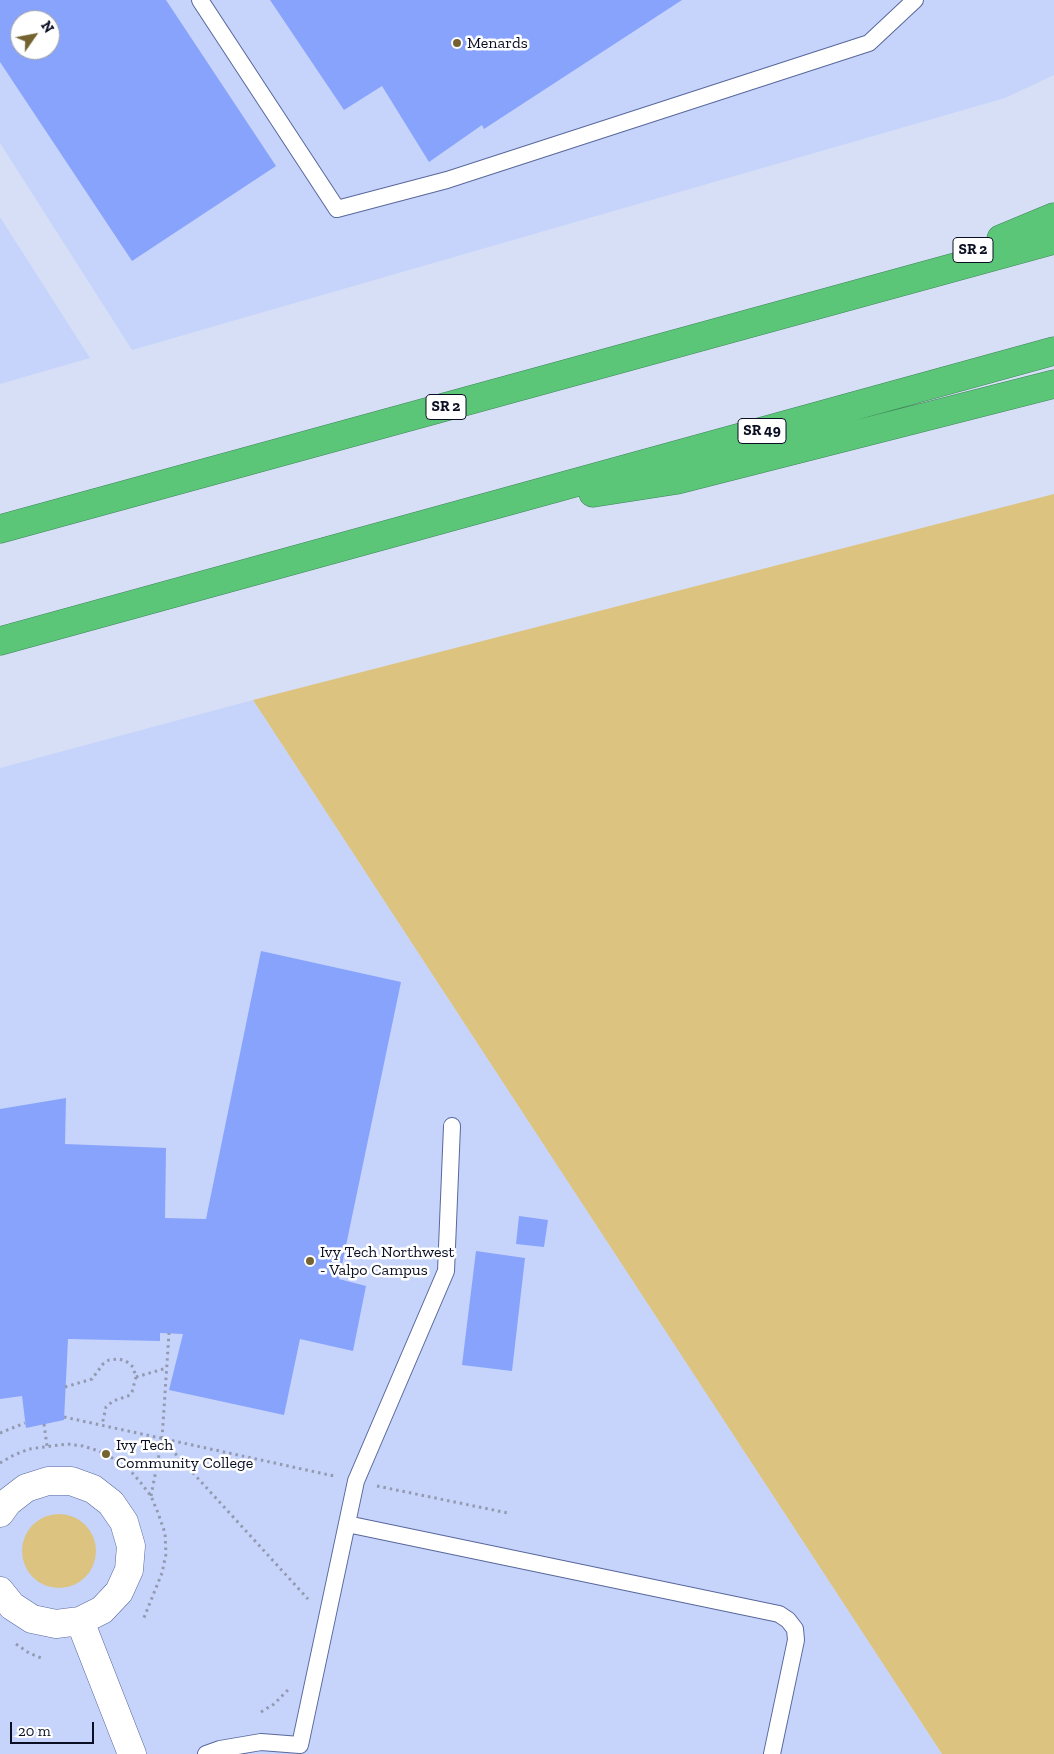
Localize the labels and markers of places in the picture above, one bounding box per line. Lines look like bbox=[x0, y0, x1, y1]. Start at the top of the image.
place label: Menards bbox=[467, 33, 528, 53]
marker: Menards bbox=[451, 37, 463, 49]
place label: Ivy Tech Northwest - Valpo Campus bbox=[320, 1242, 454, 1280]
marker: Ivy Tech Northwest - Valpo Campus bbox=[304, 1255, 316, 1267]
place label: Ivy Tech Community College bbox=[116, 1435, 253, 1473]
marker: Ivy Tech Community College bbox=[100, 1448, 112, 1460]

